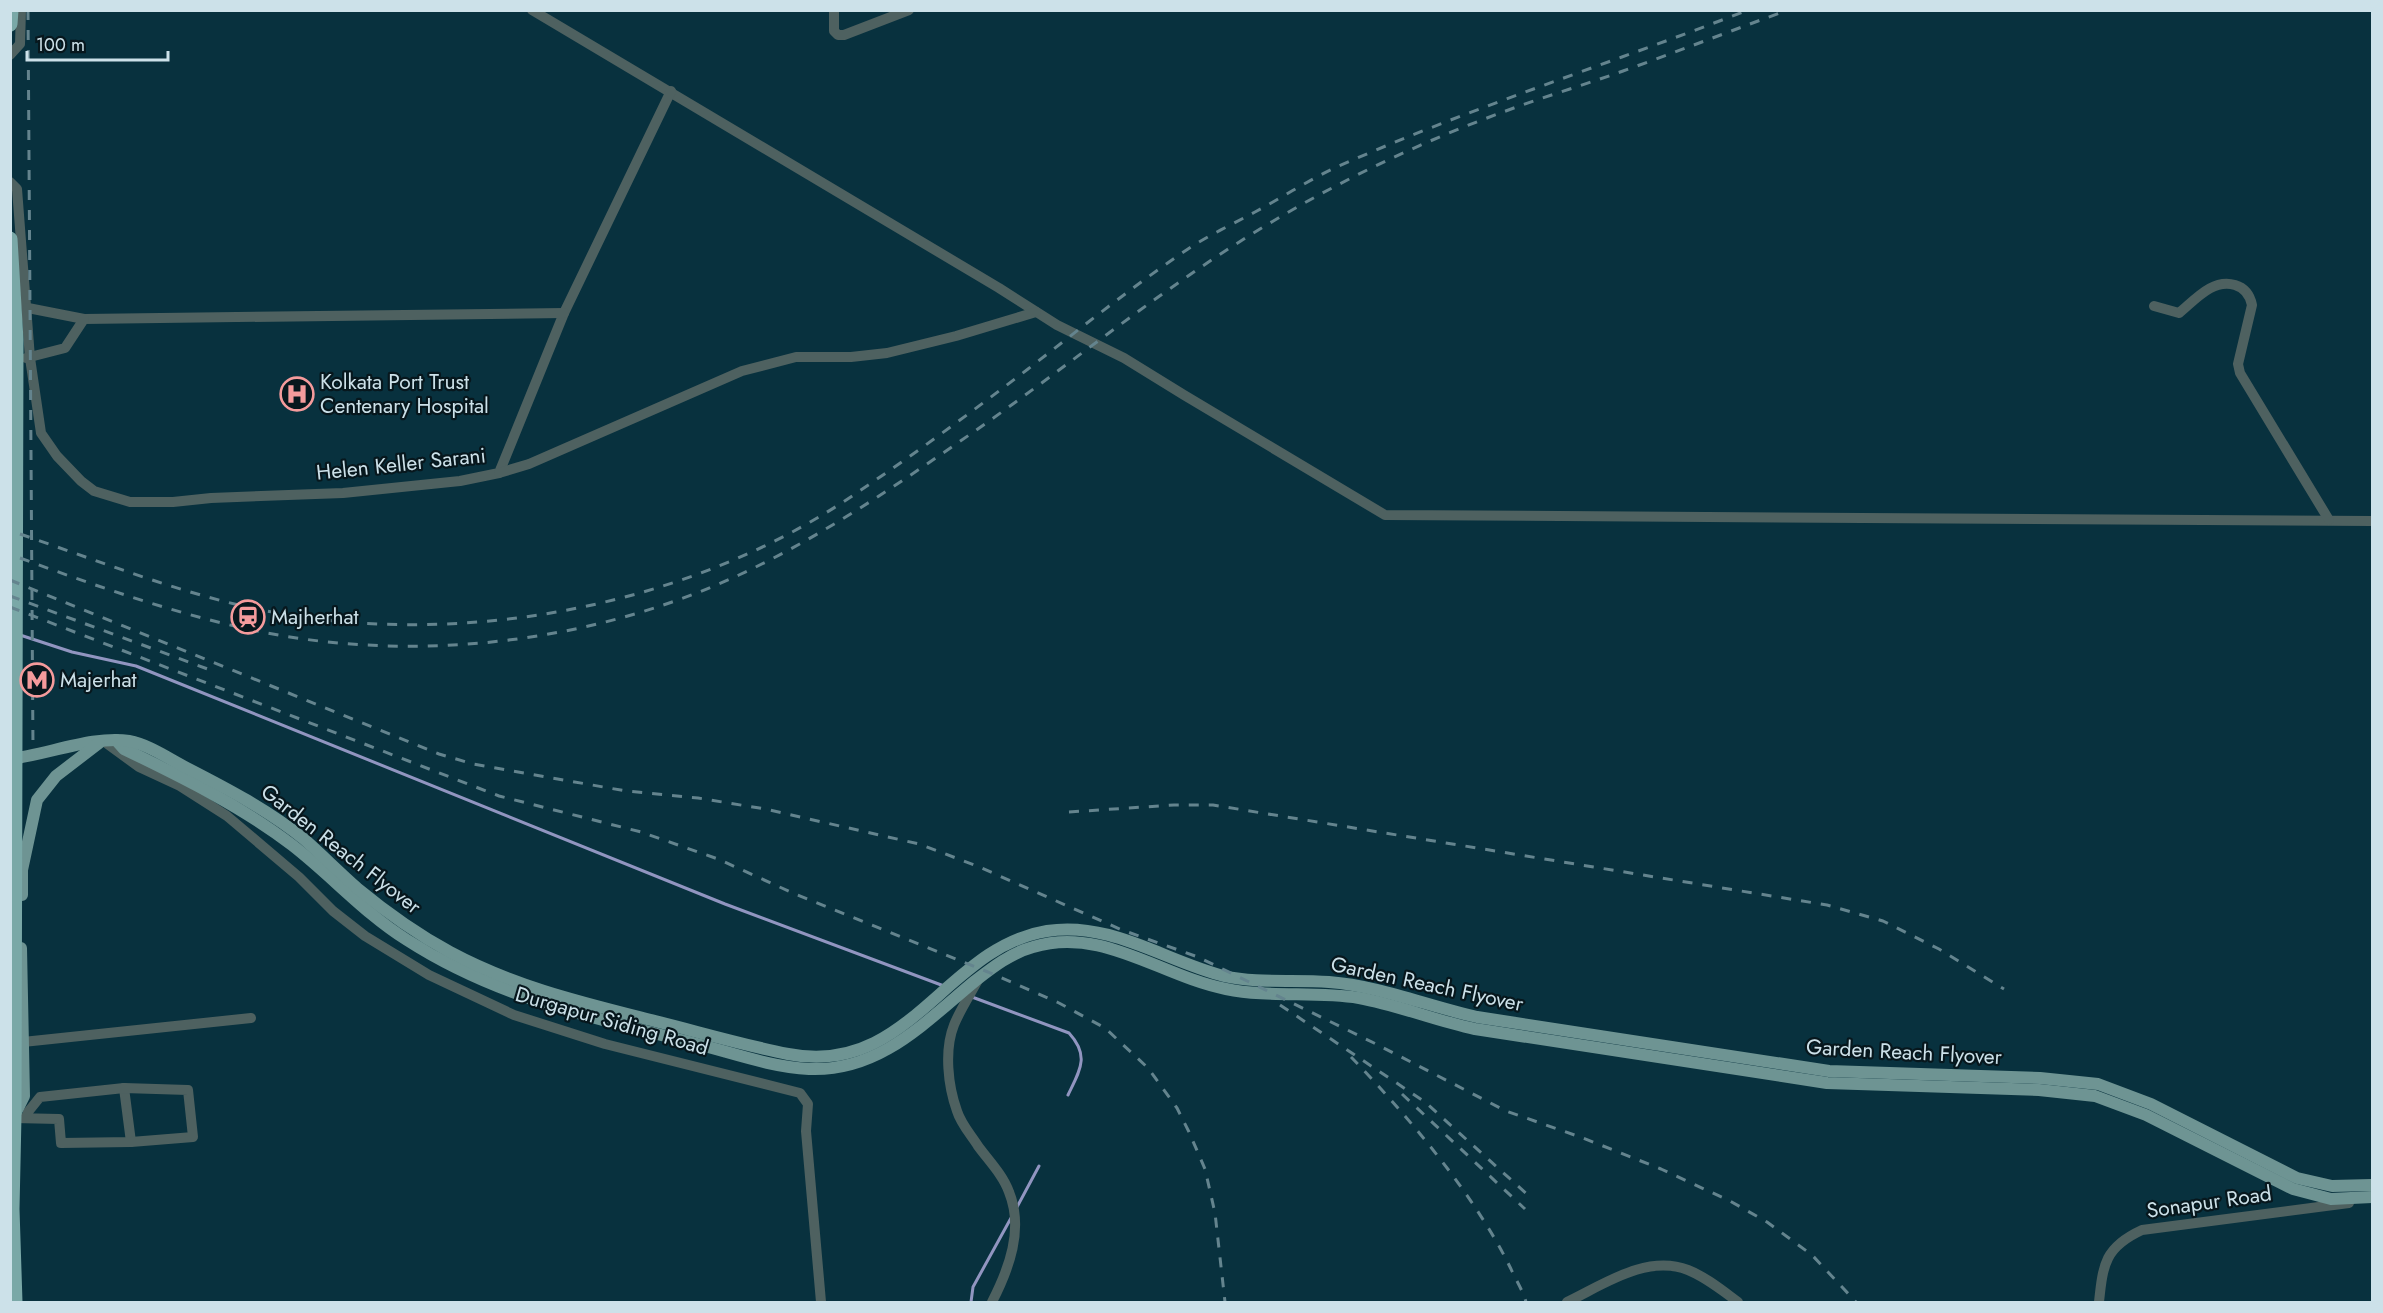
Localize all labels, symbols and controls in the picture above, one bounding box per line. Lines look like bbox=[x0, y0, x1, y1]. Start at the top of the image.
scale bar bbox=[27, 24, 168, 62]
text: 100 m bbox=[36, 32, 85, 58]
place label: Kolkata Port Trust Centenary Hospital bbox=[320, 367, 489, 421]
hospital icon: Kolkata Port Trust Centenary Hospital bbox=[279, 376, 315, 412]
street label: Helen Keller Sarani bbox=[315, 440, 487, 488]
station icon: Majherhat bbox=[230, 599, 266, 635]
place label: Majherhat bbox=[271, 602, 359, 632]
metro station icon: Majerhat bbox=[19, 662, 55, 698]
place label: Majerhat bbox=[60, 665, 137, 695]
street label: Garden Reach Flyover bbox=[255, 777, 428, 922]
street label: Garden Reach Flyover bbox=[1328, 949, 1527, 1019]
street label: Durgapur Siding Road bbox=[512, 979, 712, 1063]
street label: Garden Reach Flyover bbox=[1805, 1032, 2003, 1072]
street label: Sonapur Road bbox=[2145, 1178, 2273, 1226]

